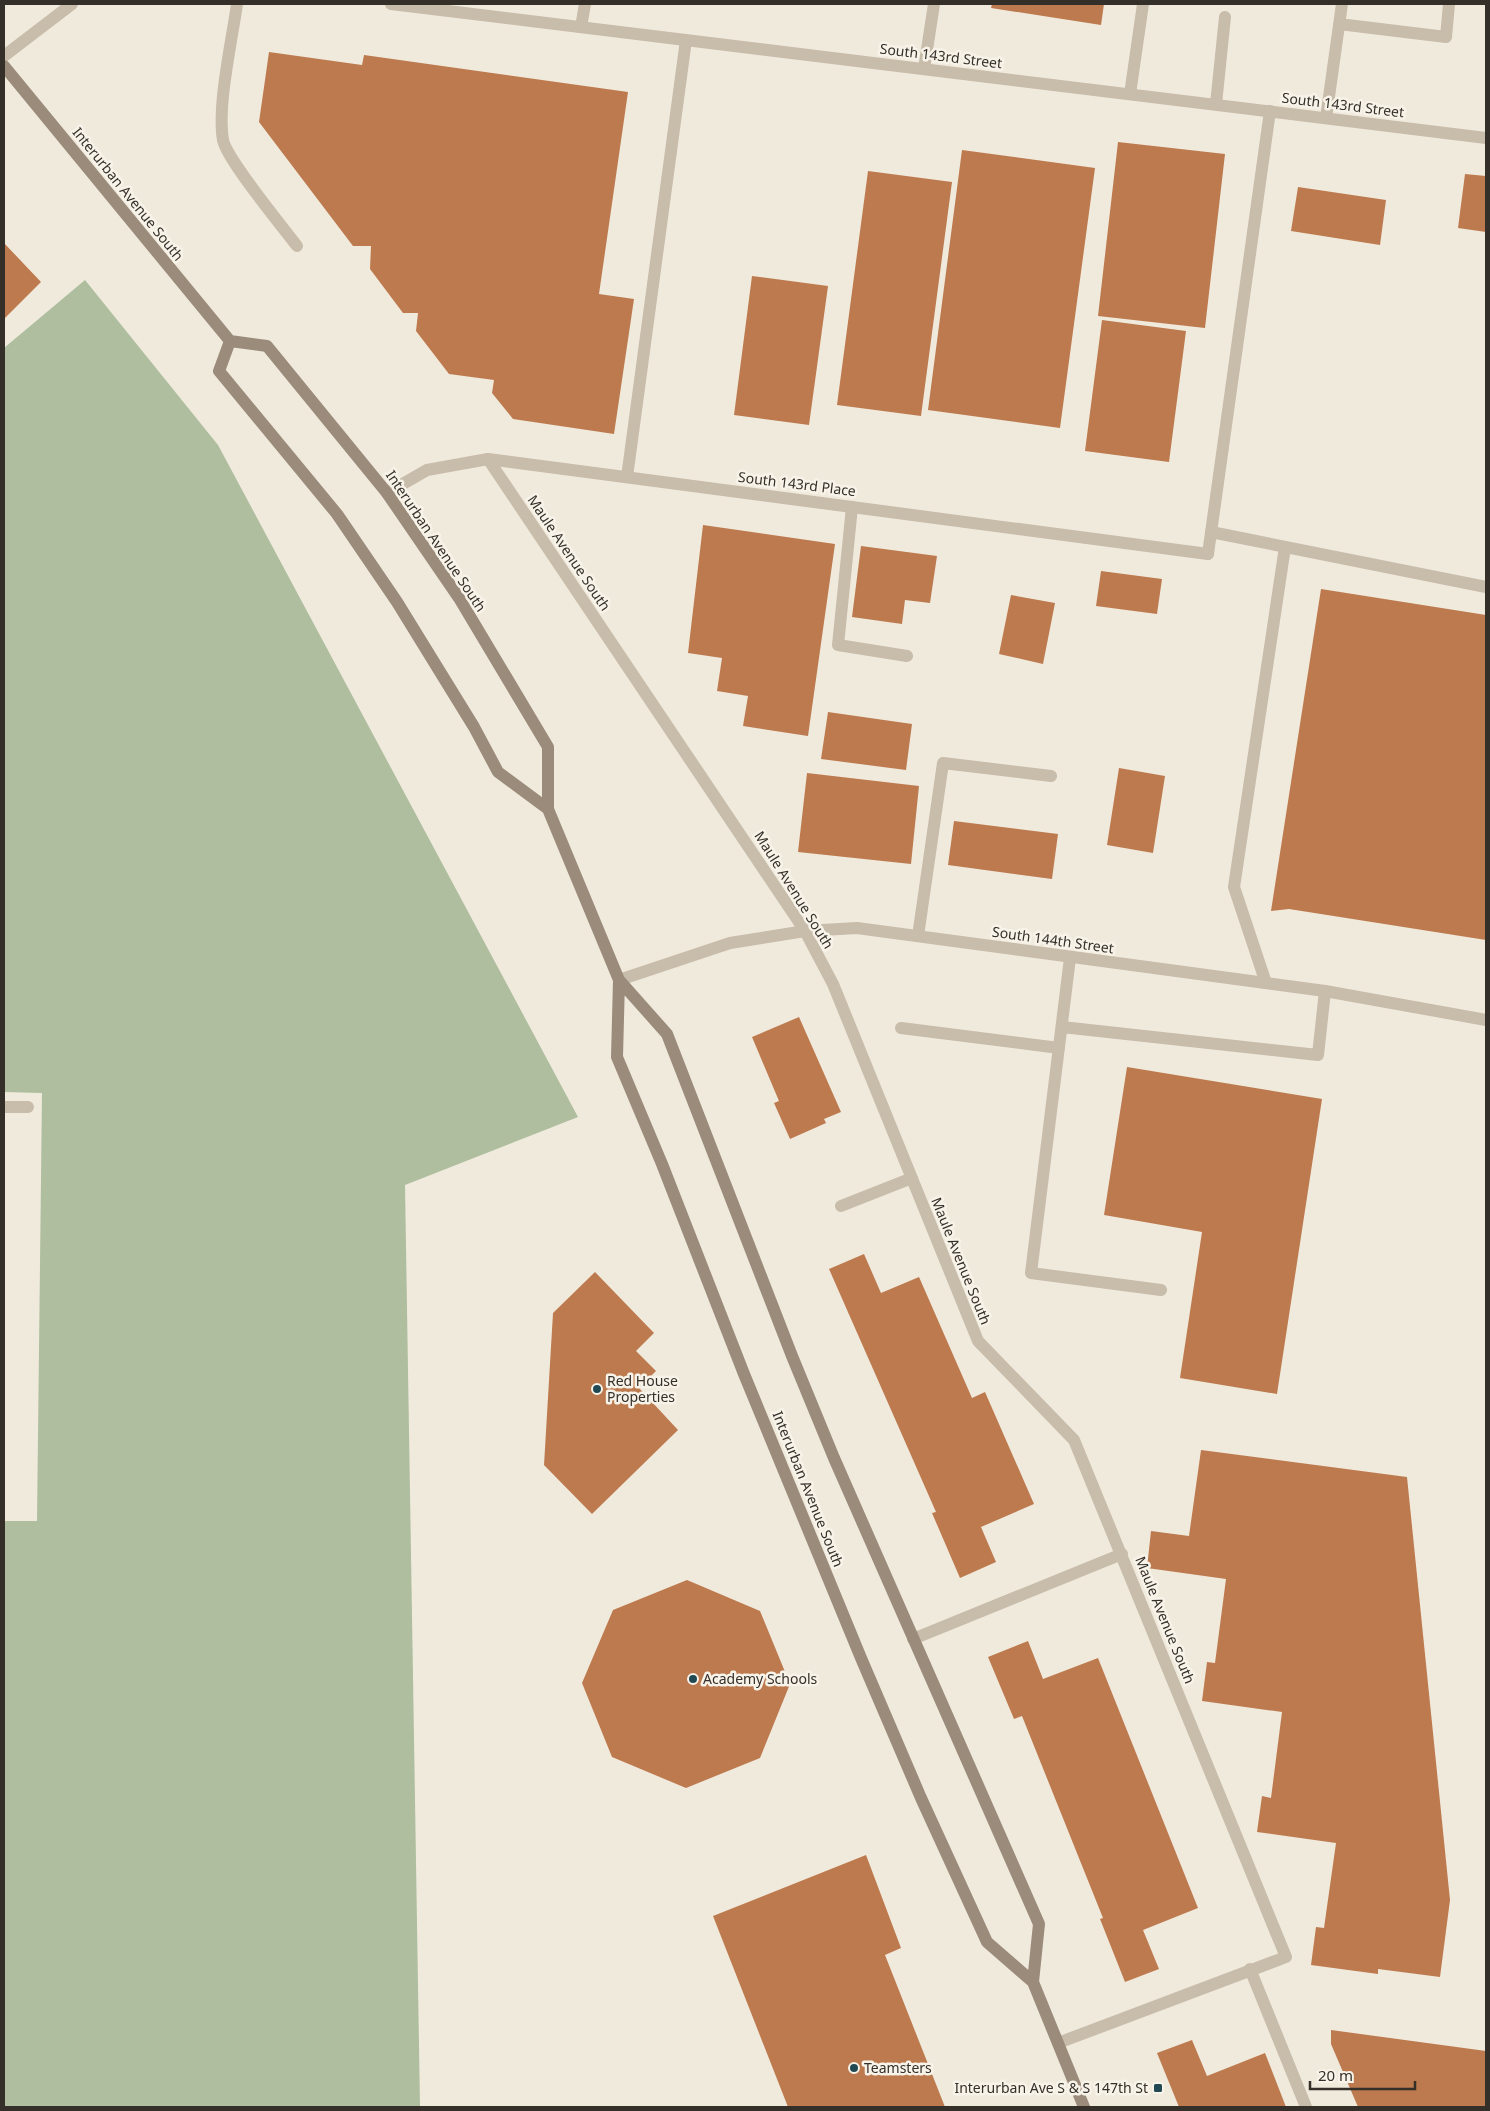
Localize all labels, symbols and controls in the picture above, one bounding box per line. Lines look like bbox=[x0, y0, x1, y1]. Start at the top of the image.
street label: South 143rd Street bbox=[879, 39, 1003, 72]
street label: South 143rd Street bbox=[1281, 88, 1405, 121]
street label: Interurban Avenue South bbox=[69, 123, 188, 264]
street label: Interurban Avenue South bbox=[382, 466, 491, 615]
street label: South 143rd Place bbox=[737, 467, 857, 500]
street label: Maule Avenue South bbox=[524, 491, 615, 614]
street label: Maule Avenue South bbox=[750, 827, 838, 952]
street label: South 144th Street bbox=[991, 922, 1115, 957]
street label: Maule Avenue South bbox=[927, 1194, 996, 1327]
place label: Red House Properties bbox=[607, 1371, 678, 1406]
marker: Red House Properties bbox=[591, 1383, 603, 1395]
street label: Interurban Avenue South bbox=[768, 1408, 848, 1570]
street label: Maule Avenue South bbox=[1131, 1553, 1200, 1686]
place label: Academy Schools bbox=[703, 1669, 818, 1688]
marker: Academy Schools bbox=[687, 1673, 699, 1685]
place label: Teamsters bbox=[864, 2058, 932, 2077]
scale bar bbox=[1310, 2058, 1415, 2090]
marker: Teamsters bbox=[848, 2062, 860, 2074]
text: 20 m bbox=[1318, 2065, 1353, 2085]
place label: Interurban Ave S & S 147th St bbox=[954, 2078, 1148, 2097]
marker: Interurban Ave S & S 147th St bbox=[1152, 2082, 1164, 2094]

